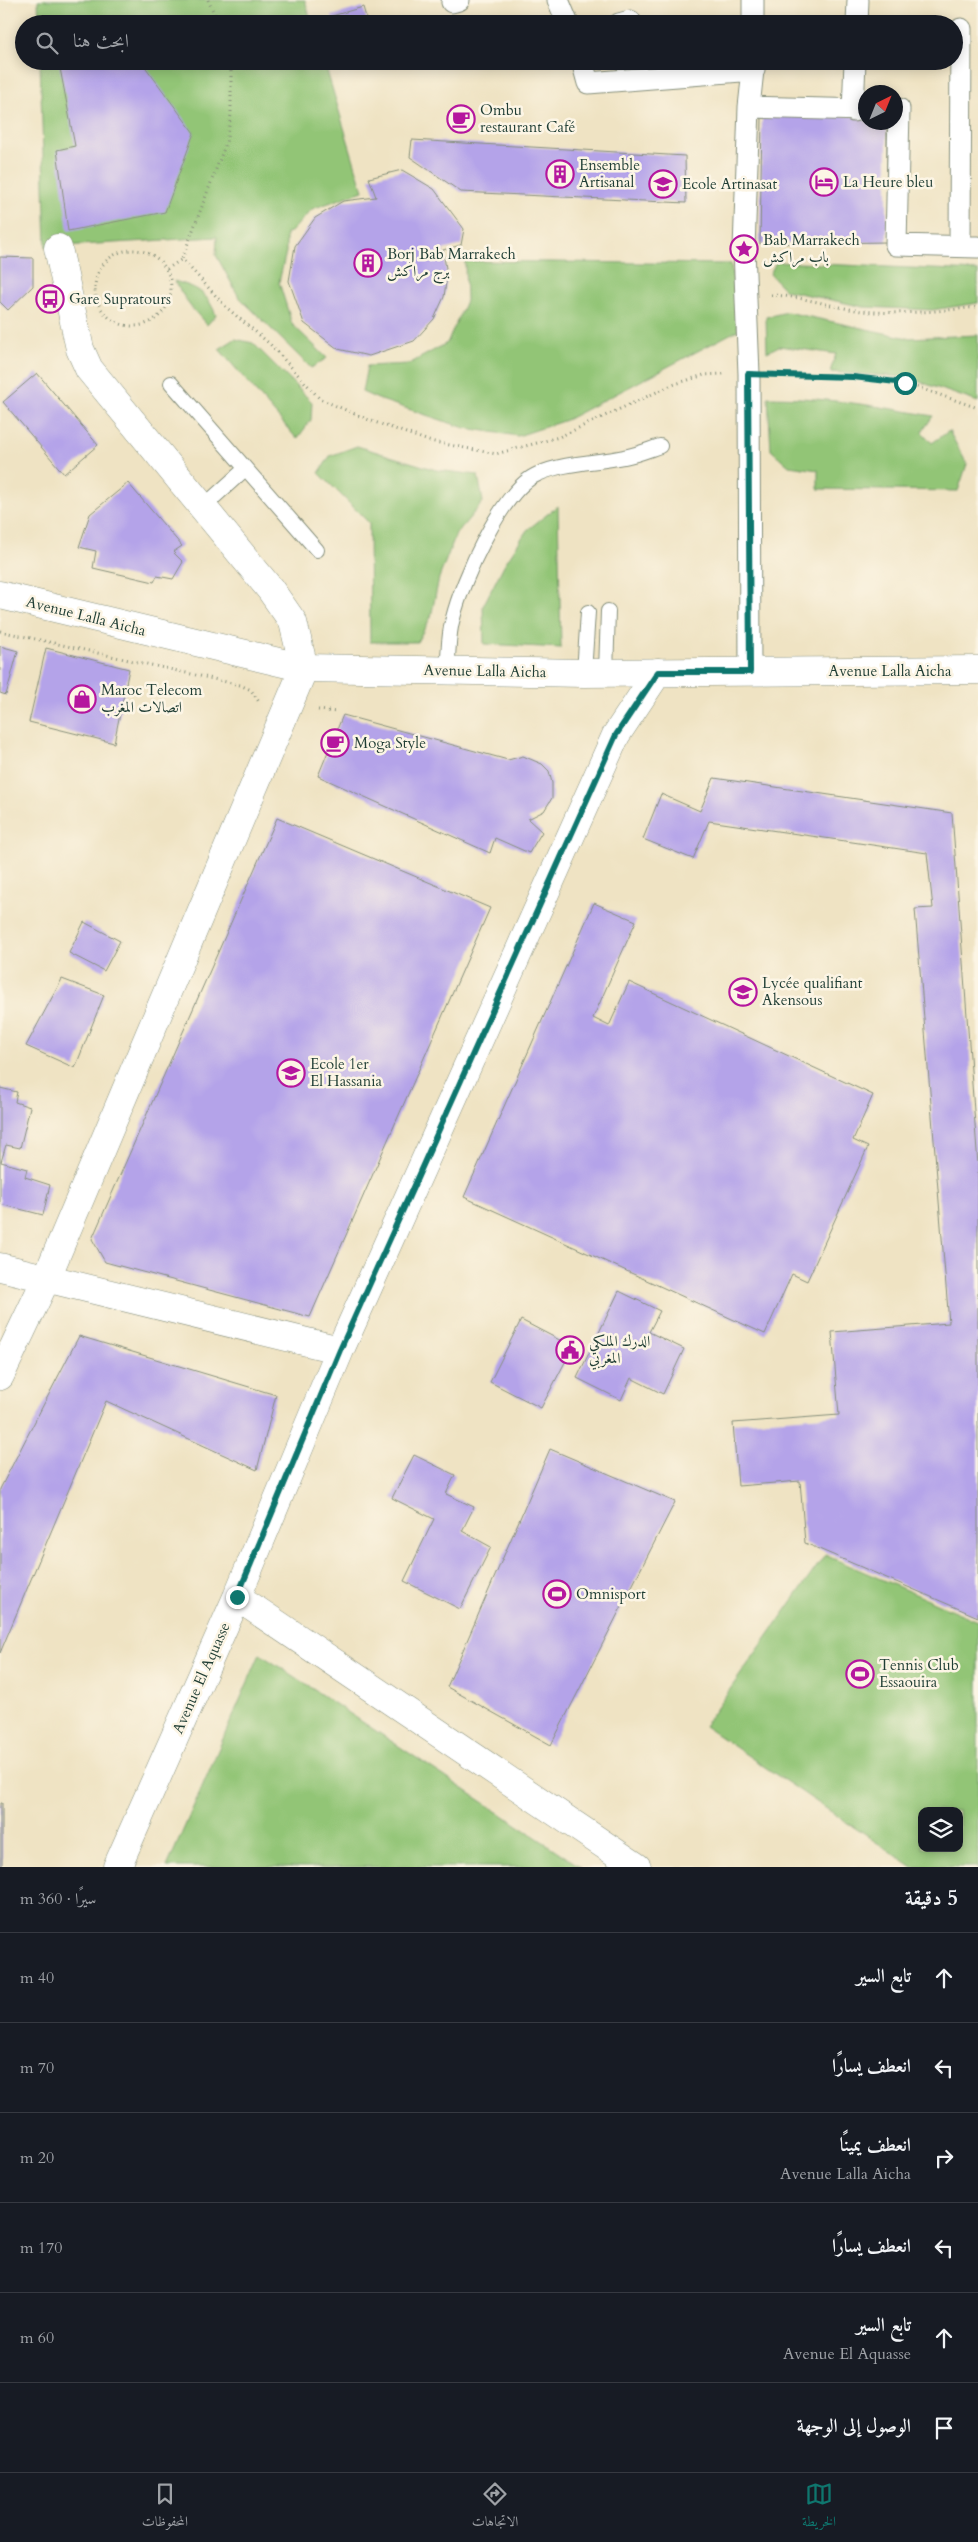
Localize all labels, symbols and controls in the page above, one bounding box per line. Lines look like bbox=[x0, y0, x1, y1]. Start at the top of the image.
search box bbox=[15, 15, 963, 70]
text: ابحث هنا bbox=[73, 28, 129, 54]
icon: search bbox=[33, 29, 61, 57]
north arrow bbox=[858, 85, 903, 130]
place label: Ombu restaurant Café bbox=[480, 100, 576, 137]
cafe icon: Ombu restaurant Café bbox=[446, 104, 476, 134]
place label: Ensemble Artisanal bbox=[579, 155, 640, 192]
building icon: Ensemble Artisanal bbox=[545, 159, 575, 189]
hotel icon: La Heure bleu bbox=[809, 167, 839, 197]
school or university icon: Ecole Artinasat bbox=[648, 169, 678, 199]
place label: La Heure bleu bbox=[843, 172, 933, 192]
place label: Ecole Artinasat bbox=[682, 174, 777, 194]
place label: Bab Marrakech باب مراكش bbox=[763, 230, 860, 268]
place icon: Bab Marrakech باب مراكش bbox=[729, 234, 759, 264]
place label: Borj Bab Marrakech برج مراكش bbox=[387, 244, 516, 284]
building icon: Borj Bab Marrakech برج مراكش bbox=[353, 248, 383, 278]
bus stop icon: Gare Supratours bbox=[35, 284, 65, 314]
place label: Gare Supratours bbox=[69, 289, 171, 309]
route start bbox=[894, 372, 917, 395]
street label: Avenue Lalla Aicha bbox=[24, 591, 149, 641]
street label: Avenue Lalla Aicha bbox=[423, 660, 547, 682]
street label: Avenue Lalla Aicha bbox=[829, 661, 952, 681]
place label: Maroc Telecom اتصالات المغرب bbox=[101, 680, 202, 717]
shop icon: Maroc Telecom اتصالات المغرب bbox=[67, 684, 97, 714]
cafe icon: Moga Style bbox=[320, 728, 350, 758]
place label: Moga Style bbox=[354, 733, 426, 753]
place label: Lycée qualifiant Akensous bbox=[762, 973, 863, 1010]
school or university icon: Lycée qualifiant Akensous bbox=[728, 977, 758, 1007]
place label: Ecole 1er El Hassania bbox=[310, 1054, 382, 1091]
school or university icon: Ecole 1er El Hassania bbox=[276, 1058, 306, 1088]
place label: الدرك الملكي المغربي bbox=[589, 1331, 650, 1370]
public building icon: الدرك الملكي المغربي bbox=[555, 1335, 585, 1365]
sports icon: Omnisport bbox=[542, 1579, 572, 1609]
place label: Omnisport bbox=[576, 1584, 646, 1604]
route end bbox=[226, 1586, 249, 1609]
street label: Avenue El Aquasse bbox=[167, 1619, 235, 1737]
place label: Tennis Club Essaouira bbox=[879, 1655, 959, 1692]
sports icon: Tennis Club Essaouira bbox=[845, 1659, 875, 1689]
map controls bbox=[918, 1807, 963, 1852]
button: layers bbox=[918, 1807, 963, 1852]
text: 5 دقيقة bbox=[905, 1884, 958, 1913]
text: سيرًا · 360 m bbox=[20, 1888, 96, 1910]
text: تابع السير bbox=[856, 1963, 911, 1989]
icon: ahead bbox=[930, 1964, 958, 1992]
text: 40 m bbox=[20, 1967, 54, 1989]
text: انعطف يسارًا bbox=[832, 2053, 911, 2079]
icon: left bbox=[930, 2054, 958, 2082]
text: 70 m bbox=[20, 2057, 54, 2079]
text: انعطف يمينًا bbox=[840, 2132, 911, 2158]
icon: right bbox=[930, 2144, 958, 2172]
text: 20 m bbox=[20, 2147, 54, 2169]
text: Avenue Lalla Aicha bbox=[780, 2163, 911, 2185]
text: انعطف يسارًا bbox=[832, 2233, 911, 2259]
icon: left bbox=[930, 2234, 958, 2262]
text: 170 m bbox=[20, 2237, 62, 2259]
text: تابع السير bbox=[856, 2312, 911, 2338]
icon: ahead bbox=[930, 2324, 958, 2352]
text: 60 m bbox=[20, 2327, 54, 2349]
text: Avenue El Aquasse bbox=[783, 2343, 911, 2365]
text: الوصول إلى الوجهة bbox=[797, 2413, 911, 2439]
icon: arrive bbox=[930, 2414, 958, 2442]
tab: المحفوظات bbox=[142, 2480, 188, 2535]
tab: الاتجاهات bbox=[472, 2480, 518, 2535]
tab: الخريطة bbox=[802, 2480, 836, 2535]

